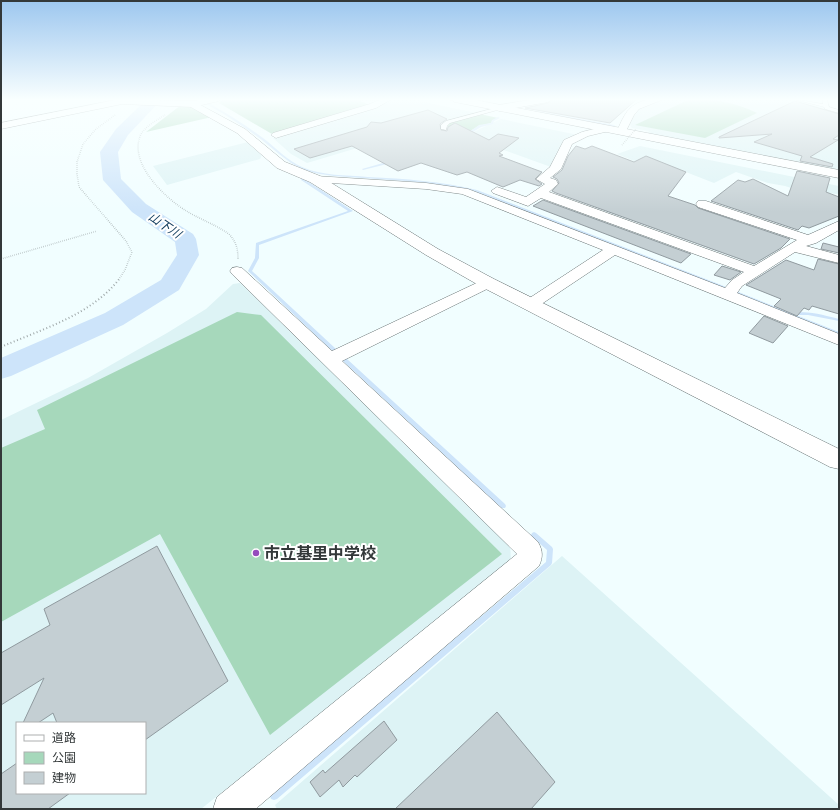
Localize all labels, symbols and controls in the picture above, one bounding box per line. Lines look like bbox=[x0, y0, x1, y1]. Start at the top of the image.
water label: 山下川 bbox=[146, 210, 185, 242]
place label: 市立基里中学校 bbox=[264, 544, 376, 562]
marker: 市立基里中学校 bbox=[251, 548, 261, 558]
legend bbox=[16, 722, 146, 794]
text: 道路 bbox=[52, 731, 76, 744]
text: 公園 bbox=[52, 751, 76, 764]
text: 建物 bbox=[52, 771, 76, 784]

